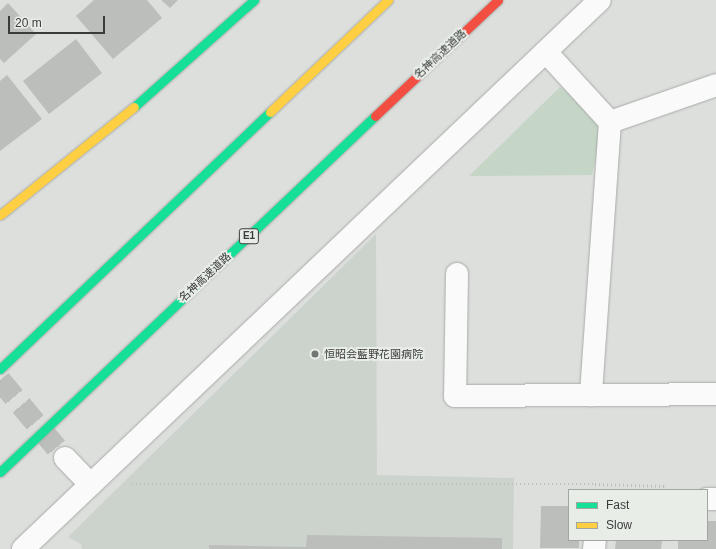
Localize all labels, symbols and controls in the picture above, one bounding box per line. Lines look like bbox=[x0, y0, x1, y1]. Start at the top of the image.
scale bar bbox=[10, 8, 107, 34]
text: 20 m bbox=[15, 16, 42, 30]
street label: 名神高速道路 bbox=[411, 27, 469, 81]
road number: E1 bbox=[238, 228, 260, 244]
street label: 名神高速道路 bbox=[176, 250, 234, 304]
place label: 恒昭会藍野花園病院 bbox=[324, 347, 423, 361]
marker: 恒昭会藍野花園病院 bbox=[309, 348, 321, 360]
legend bbox=[568, 489, 708, 541]
text: Fast bbox=[606, 498, 629, 512]
text: Slow bbox=[606, 518, 632, 532]

